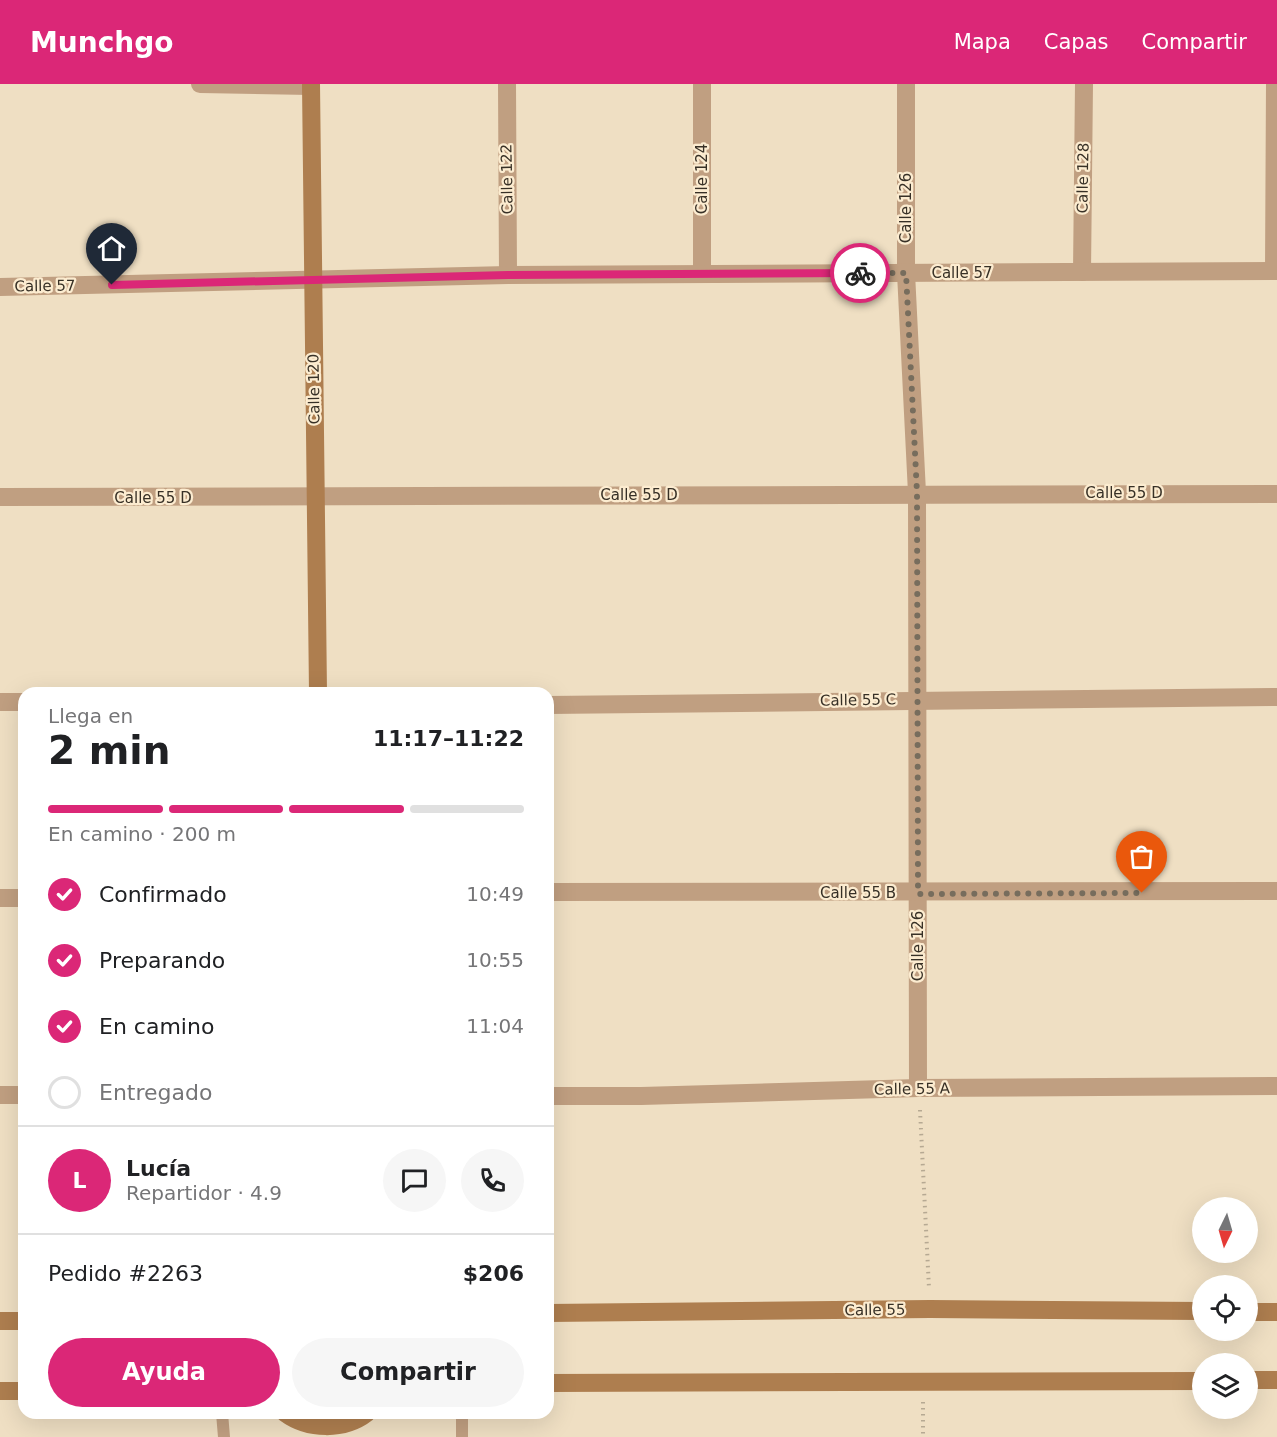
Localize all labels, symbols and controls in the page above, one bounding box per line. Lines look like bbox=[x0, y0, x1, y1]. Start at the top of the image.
text: Munchgo bbox=[30, 26, 174, 59]
text: Mapa bbox=[954, 30, 1011, 54]
text: Capas bbox=[1044, 30, 1108, 54]
text: Compartir bbox=[1141, 30, 1247, 54]
street label: Calle 128 bbox=[1073, 143, 1093, 213]
street label: Calle 122 bbox=[497, 144, 517, 214]
street label: Calle 124 bbox=[693, 144, 711, 214]
street label: Calle 126 bbox=[897, 173, 915, 243]
pin bbox=[86, 223, 137, 285]
icon: home bbox=[95, 232, 128, 265]
courier bbox=[830, 243, 890, 303]
icon: bike bbox=[844, 257, 877, 290]
street label: Calle 57 bbox=[931, 264, 993, 282]
street label: Calle 57 bbox=[14, 276, 76, 296]
street label: Calle 120 bbox=[304, 354, 324, 424]
street label: Calle 55 D bbox=[1085, 484, 1163, 502]
street label: Calle 55 D bbox=[600, 486, 678, 504]
street label: Calle 55 D bbox=[114, 489, 192, 507]
street label: Calle 55 C bbox=[820, 690, 896, 710]
text: Llega en bbox=[48, 704, 133, 728]
text: 11:17–11:22 bbox=[373, 726, 524, 751]
text: 2 min bbox=[48, 728, 170, 773]
text: En camino · 200 m bbox=[48, 822, 236, 846]
pin bbox=[1116, 831, 1167, 893]
icon: bag bbox=[1125, 840, 1158, 873]
icon: check bbox=[48, 878, 81, 911]
text: Confirmado bbox=[99, 882, 227, 907]
text: 10:49 bbox=[466, 882, 524, 906]
street label: Calle 55 B bbox=[820, 884, 896, 902]
street label: Calle 126 bbox=[909, 911, 927, 981]
icon: check bbox=[48, 944, 81, 977]
text: Preparando bbox=[99, 948, 225, 973]
text: 10:55 bbox=[466, 948, 524, 972]
icon: check bbox=[48, 1010, 81, 1043]
text: En camino bbox=[99, 1014, 214, 1039]
text: 11:04 bbox=[466, 1014, 524, 1038]
street label: Calle 55 A bbox=[874, 1079, 951, 1099]
text: Entregado bbox=[99, 1080, 212, 1105]
button: chat bbox=[383, 1149, 446, 1212]
button: phone bbox=[461, 1149, 524, 1212]
text: Lucía bbox=[126, 1156, 191, 1181]
text: L bbox=[72, 1168, 87, 1193]
text: Repartidor · 4.9 bbox=[126, 1181, 282, 1205]
north arrow bbox=[1192, 1197, 1258, 1263]
map controls bbox=[1192, 1197, 1258, 1419]
text: Pedido #2263 bbox=[48, 1261, 203, 1286]
text: $206 bbox=[463, 1261, 524, 1286]
button: locate bbox=[1192, 1275, 1258, 1341]
street label: Calle 55 bbox=[844, 1300, 906, 1320]
button: Ayuda bbox=[48, 1338, 280, 1407]
button: Compartir bbox=[292, 1338, 524, 1407]
button: layers bbox=[1192, 1353, 1258, 1419]

